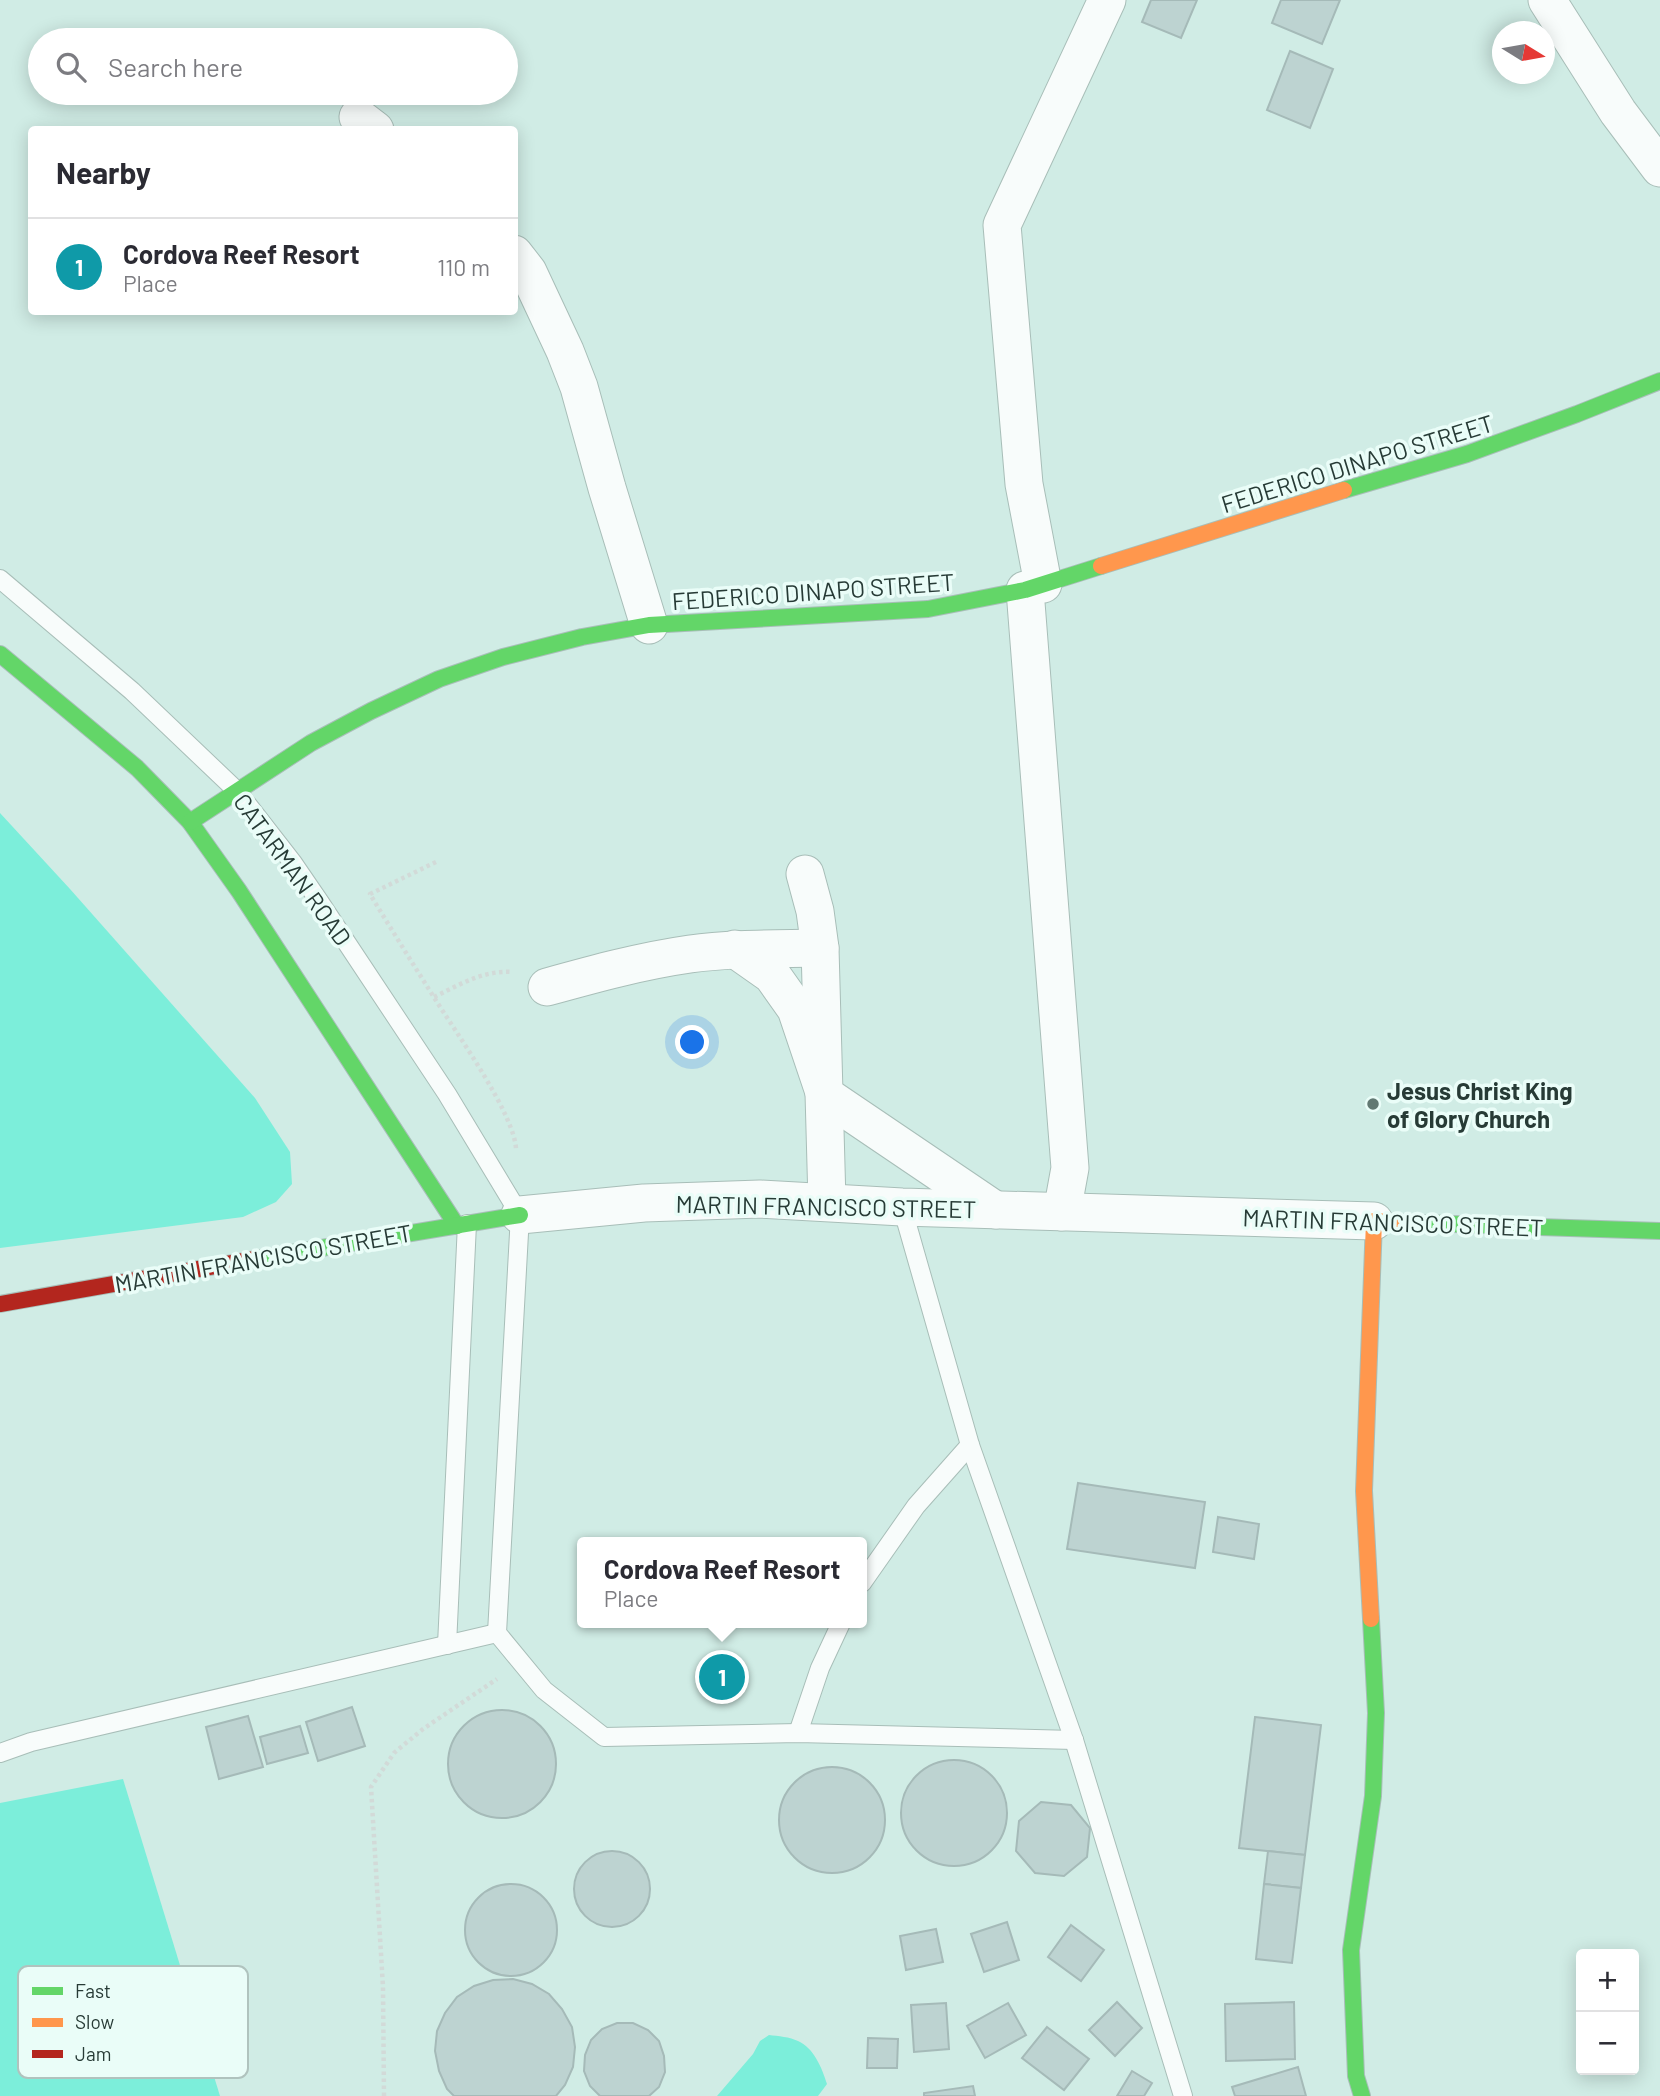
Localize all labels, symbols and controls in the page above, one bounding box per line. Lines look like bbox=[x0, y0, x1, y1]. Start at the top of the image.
north arrow bbox=[1492, 21, 1555, 84]
search box bbox=[28, 28, 518, 105]
icon: search bbox=[52, 48, 90, 86]
text: Search here bbox=[108, 51, 243, 82]
text: Nearby bbox=[56, 154, 151, 190]
text: Cordova Reef Resort bbox=[123, 238, 360, 269]
text: 1 bbox=[75, 253, 83, 281]
text: 110 m bbox=[437, 253, 490, 281]
text: Place bbox=[123, 269, 178, 297]
street label: FEDERICO DINAPO STREET bbox=[1217, 408, 1497, 518]
street label: FEDERICO DINAPO STREET bbox=[671, 567, 955, 615]
street label: CATARMAN ROAD bbox=[228, 787, 358, 951]
your location bbox=[675, 1025, 709, 1059]
place label: Jesus Christ King of Glory Church bbox=[1387, 1076, 1573, 1133]
marker: Jesus Christ King of Glory Church bbox=[1365, 1096, 1381, 1112]
street label: MARTIN FRANCISCO STREET bbox=[675, 1189, 977, 1223]
street label: MARTIN FRANCISCO STREET bbox=[1242, 1202, 1544, 1242]
street label: MARTIN FRANCISCO STREET bbox=[112, 1218, 414, 1298]
popup bbox=[577, 1537, 867, 1628]
text: Cordova Reef Resort bbox=[604, 1553, 840, 1584]
text: Place bbox=[604, 1584, 659, 1612]
pin: 1 bbox=[699, 1651, 745, 1703]
map controls bbox=[1576, 1949, 1639, 2075]
button: + bbox=[1576, 1949, 1639, 2012]
legend bbox=[18, 1966, 248, 2078]
text: Fast bbox=[75, 1979, 111, 2002]
text: Slow bbox=[75, 2010, 114, 2033]
button: − bbox=[1576, 2012, 1639, 2075]
text: Jam bbox=[75, 2042, 111, 2065]

